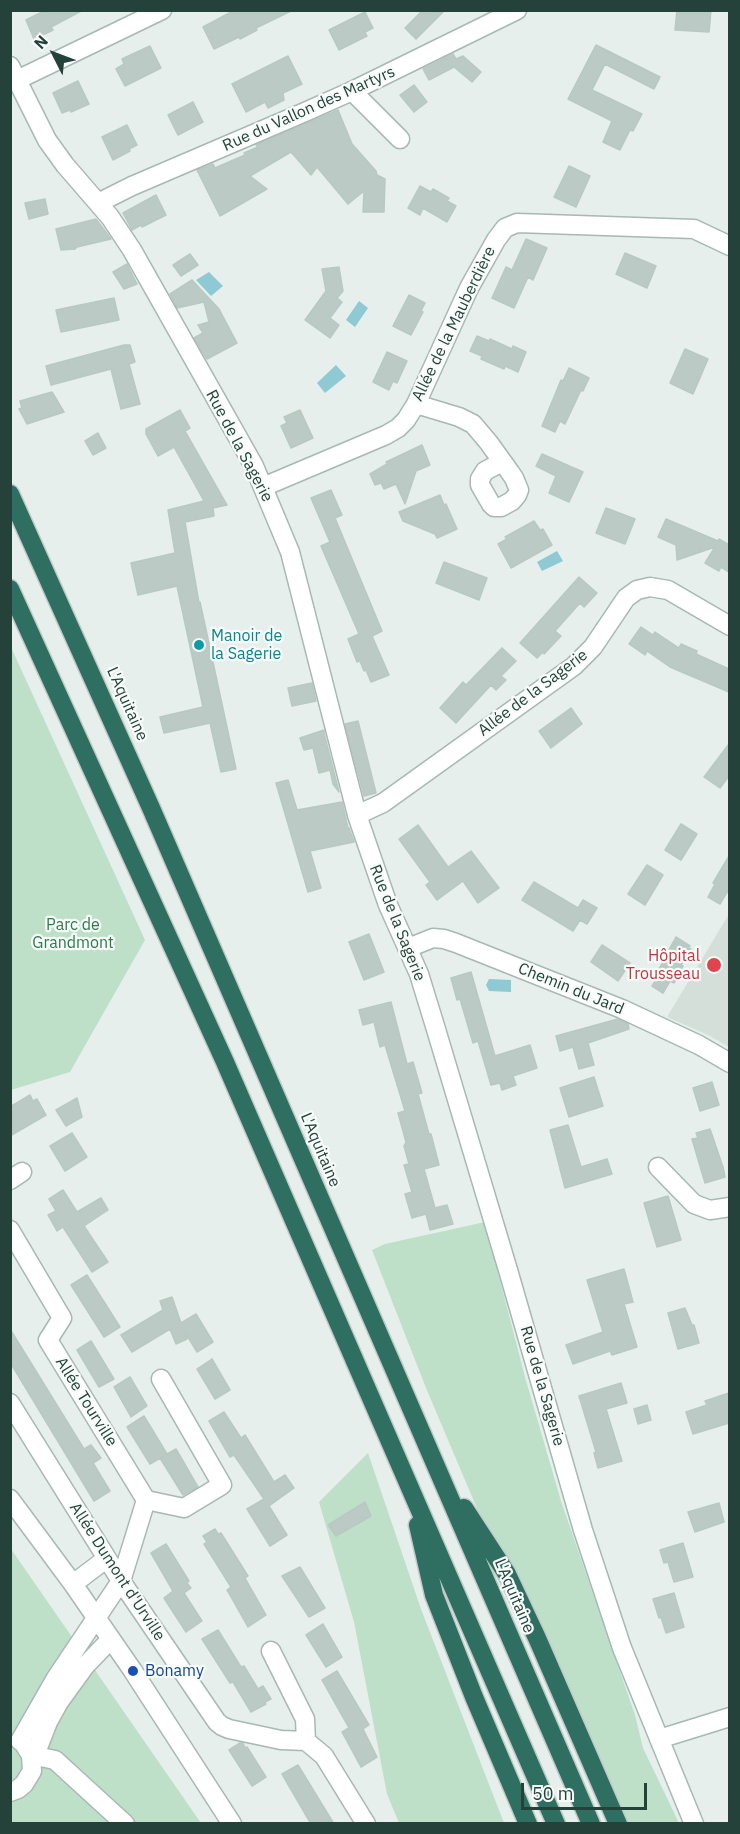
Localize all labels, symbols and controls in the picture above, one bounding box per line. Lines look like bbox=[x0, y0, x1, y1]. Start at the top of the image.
north arrow bbox=[24, 24, 84, 84]
text: N bbox=[29, 31, 52, 53]
street label: Rue du Vallon des Martyrs bbox=[220, 62, 398, 156]
street label: Allée de la Mauberdière bbox=[408, 243, 500, 405]
street label: Rue de la Sagerie bbox=[201, 387, 277, 505]
place label: Manoir de la Sagerie bbox=[211, 626, 282, 664]
marker: Manoir de la Sagerie bbox=[192, 638, 206, 652]
street label: Allée de la Sagerie bbox=[474, 646, 592, 740]
street label: L'Aquitaine bbox=[102, 664, 152, 744]
street label: Rue de la Sagerie bbox=[365, 862, 429, 984]
park label: Parc de Grandmont bbox=[32, 915, 114, 953]
place label: Hôpital Trousseau bbox=[626, 946, 700, 984]
marker: Hôpital Trousseau bbox=[705, 956, 723, 974]
street label: Chemin du Jard bbox=[515, 959, 627, 1019]
street label: L'Aquitaine bbox=[296, 1110, 344, 1190]
street label: Rue de la Sagerie bbox=[516, 1324, 568, 1448]
street label: Allée Tourville bbox=[51, 1354, 121, 1450]
street label: Allée Dumont d'Urville bbox=[65, 1499, 169, 1645]
street label: L'Aquitaine bbox=[490, 1556, 538, 1636]
place label: Bonamy bbox=[145, 1661, 204, 1681]
marker: Bonamy bbox=[126, 1664, 140, 1678]
scale bar bbox=[524, 1771, 650, 1809]
text: 50 m bbox=[532, 1782, 574, 1805]

